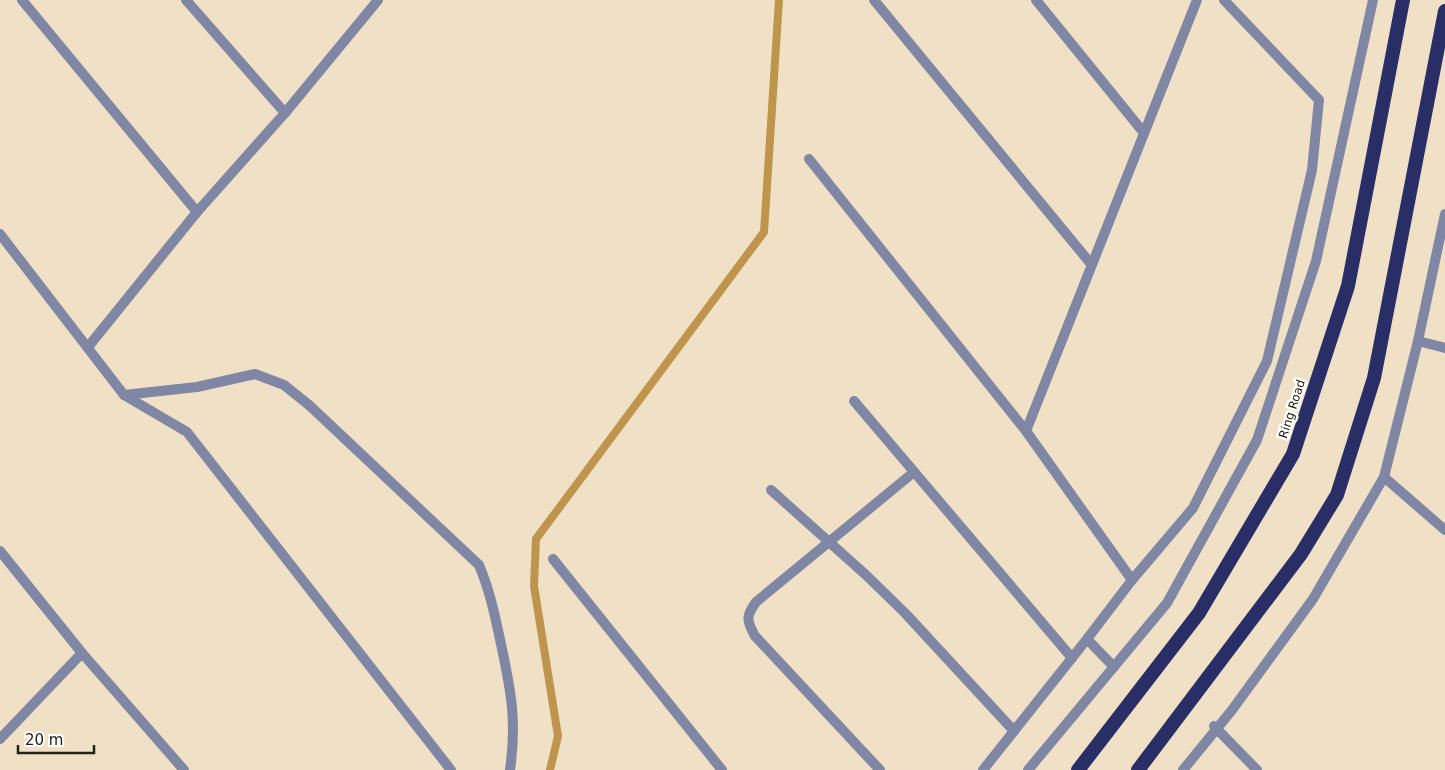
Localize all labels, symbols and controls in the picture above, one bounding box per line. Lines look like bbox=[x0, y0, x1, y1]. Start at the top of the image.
street label: Ring Road bbox=[1276, 378, 1308, 440]
scale bar bbox=[18, 722, 94, 754]
text: 20 m bbox=[25, 731, 63, 749]

